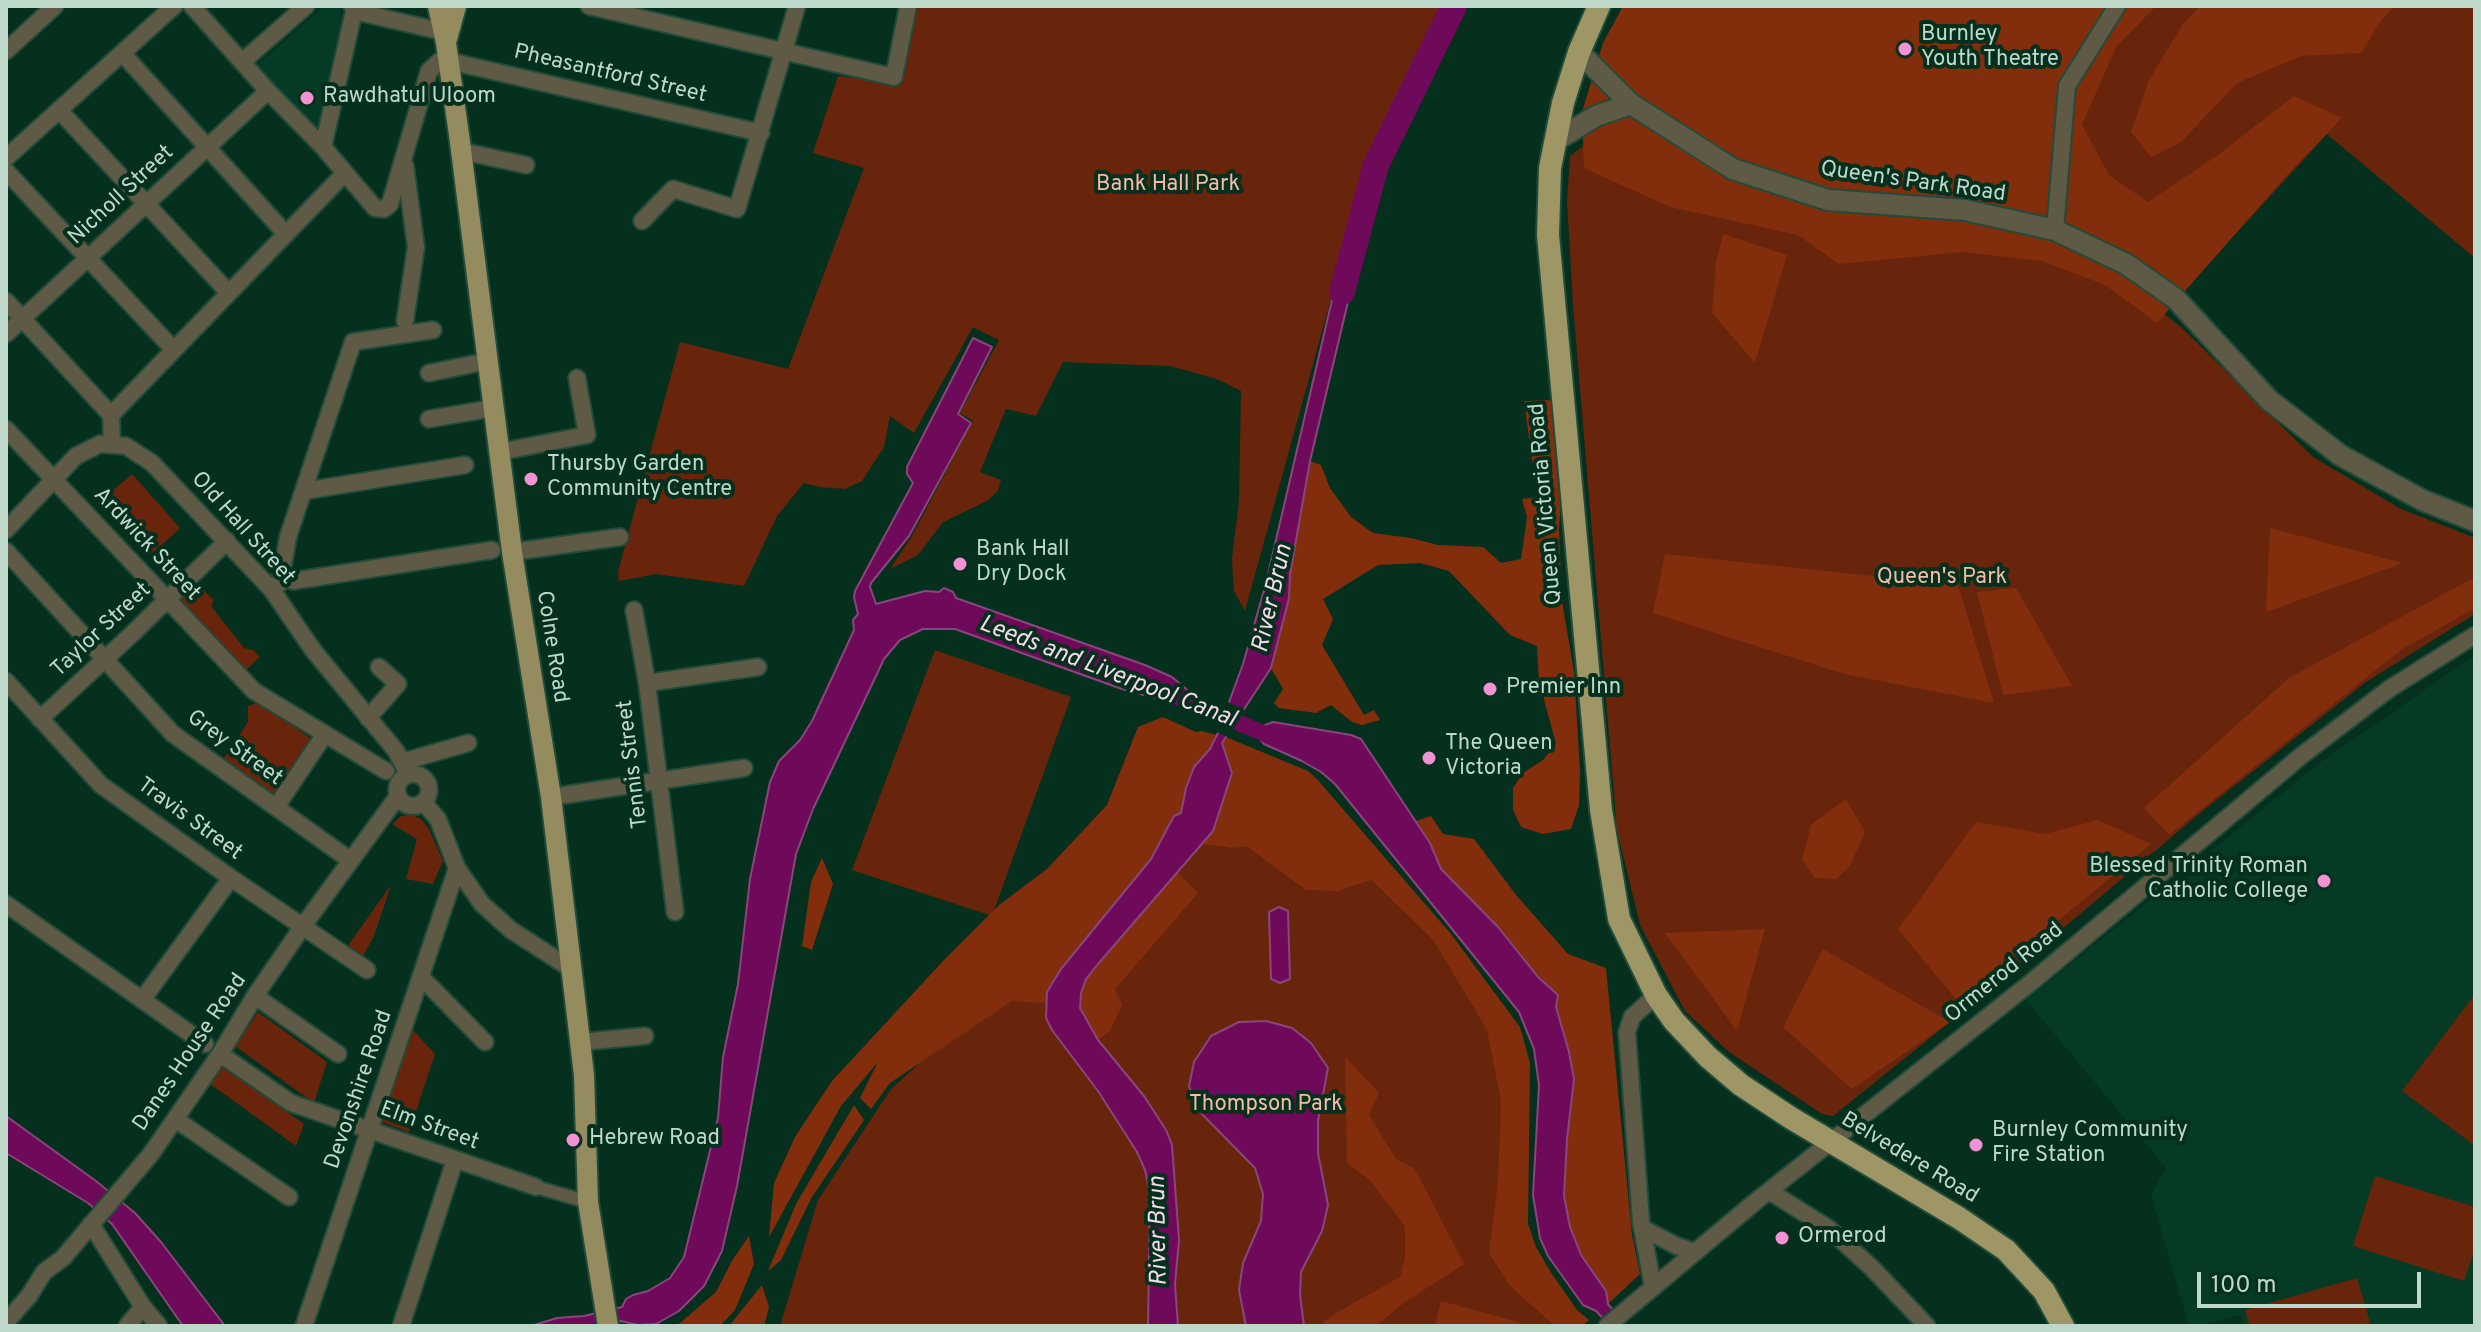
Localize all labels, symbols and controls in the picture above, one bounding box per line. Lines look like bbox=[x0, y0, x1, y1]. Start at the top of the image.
place label: Burnley Youth Theatre bbox=[1921, 23, 2059, 74]
street label: Pheasantford Street bbox=[511, 40, 709, 110]
marker: Burnley Youth Theatre bbox=[1896, 40, 1914, 58]
place label: Rawdhatul Uloom bbox=[323, 85, 496, 111]
marker: Rawdhatul Uloom bbox=[298, 89, 316, 107]
street label: Nicholl Street bbox=[64, 141, 180, 251]
street label: Queen's Park Road bbox=[1819, 157, 2007, 209]
park label: Bank Hall Park bbox=[1096, 173, 1240, 199]
street label: Queen Victoria Road bbox=[1525, 402, 1569, 606]
place label: Thursby Garden Community Centre bbox=[547, 453, 732, 504]
street label: Old Hall Street bbox=[184, 467, 300, 591]
marker: Thursby Garden Community Centre bbox=[522, 470, 540, 488]
street label: Ardwick Street bbox=[87, 483, 205, 607]
place label: Bank Hall Dry Dock bbox=[976, 538, 1070, 590]
water label: River Brun bbox=[1248, 542, 1300, 656]
marker: Bank Hall Dry Dock bbox=[951, 555, 969, 573]
park label: Queen's Park bbox=[1877, 566, 2007, 592]
street label: Taylor Street bbox=[47, 578, 157, 684]
street label: Colne Road bbox=[529, 589, 573, 705]
water label: Leeds and Liverpool Canal bbox=[974, 611, 1240, 735]
place label: Premier Inn bbox=[1506, 676, 1621, 702]
marker: Premier Inn bbox=[1481, 680, 1499, 698]
street label: Tennis Street bbox=[613, 698, 655, 830]
street label: Grey Street bbox=[181, 705, 287, 793]
place label: The Queen Victoria bbox=[1445, 732, 1553, 784]
marker: The Queen Victoria bbox=[1420, 749, 1438, 767]
street label: Travis Street bbox=[131, 773, 247, 867]
place label: Blessed Trinity Roman Catholic College bbox=[2089, 855, 2308, 906]
marker: Blessed Trinity Roman Catholic College bbox=[2315, 872, 2333, 890]
street label: Ormerod Road bbox=[1940, 918, 2070, 1030]
street label: Danes House Road bbox=[128, 969, 254, 1137]
street label: Devonshire Road bbox=[320, 1007, 400, 1173]
park label: Thompson Park bbox=[1189, 1093, 1343, 1119]
street label: Elm Street bbox=[376, 1097, 482, 1157]
street label: Belvedere Road bbox=[1835, 1108, 1983, 1210]
place label: Burnley Community Fire Station bbox=[1992, 1119, 2188, 1170]
place label: Hebrew Road bbox=[589, 1127, 720, 1153]
marker: Hebrew Road bbox=[564, 1131, 582, 1149]
marker: Burnley Community Fire Station bbox=[1967, 1136, 1985, 1154]
water label: River Brun bbox=[1145, 1176, 1175, 1286]
place label: Ormerod bbox=[1798, 1225, 1887, 1251]
marker: Ormerod bbox=[1773, 1229, 1791, 1247]
scale bar bbox=[2201, 1256, 2425, 1306]
text: 100 m bbox=[2211, 1271, 2277, 1301]

